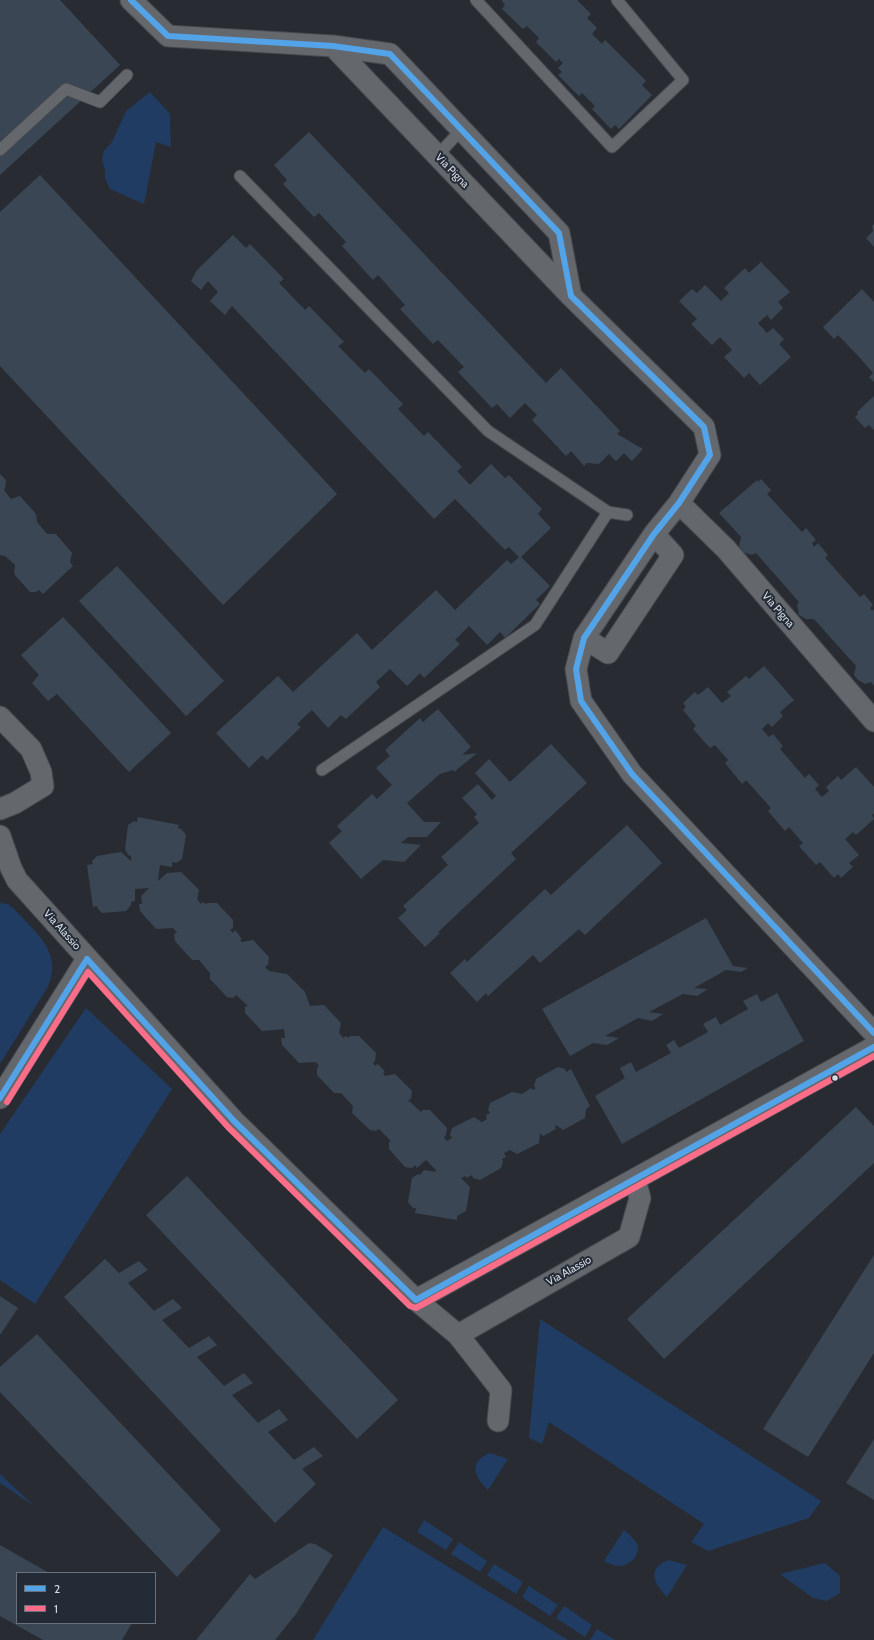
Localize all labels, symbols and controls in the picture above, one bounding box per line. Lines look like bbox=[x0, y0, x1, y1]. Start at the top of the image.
street label: Via Pigna bbox=[432, 151, 472, 191]
street label: Via Pigna bbox=[759, 590, 797, 630]
street label: Via Alassio bbox=[41, 907, 83, 953]
unlabelled marker bbox=[830, 1073, 840, 1083]
street label: Via Alassio bbox=[544, 1253, 594, 1289]
legend bbox=[16, 1572, 156, 1624]
text: 2 bbox=[54, 1581, 60, 1596]
text: 1 bbox=[54, 1601, 58, 1616]

